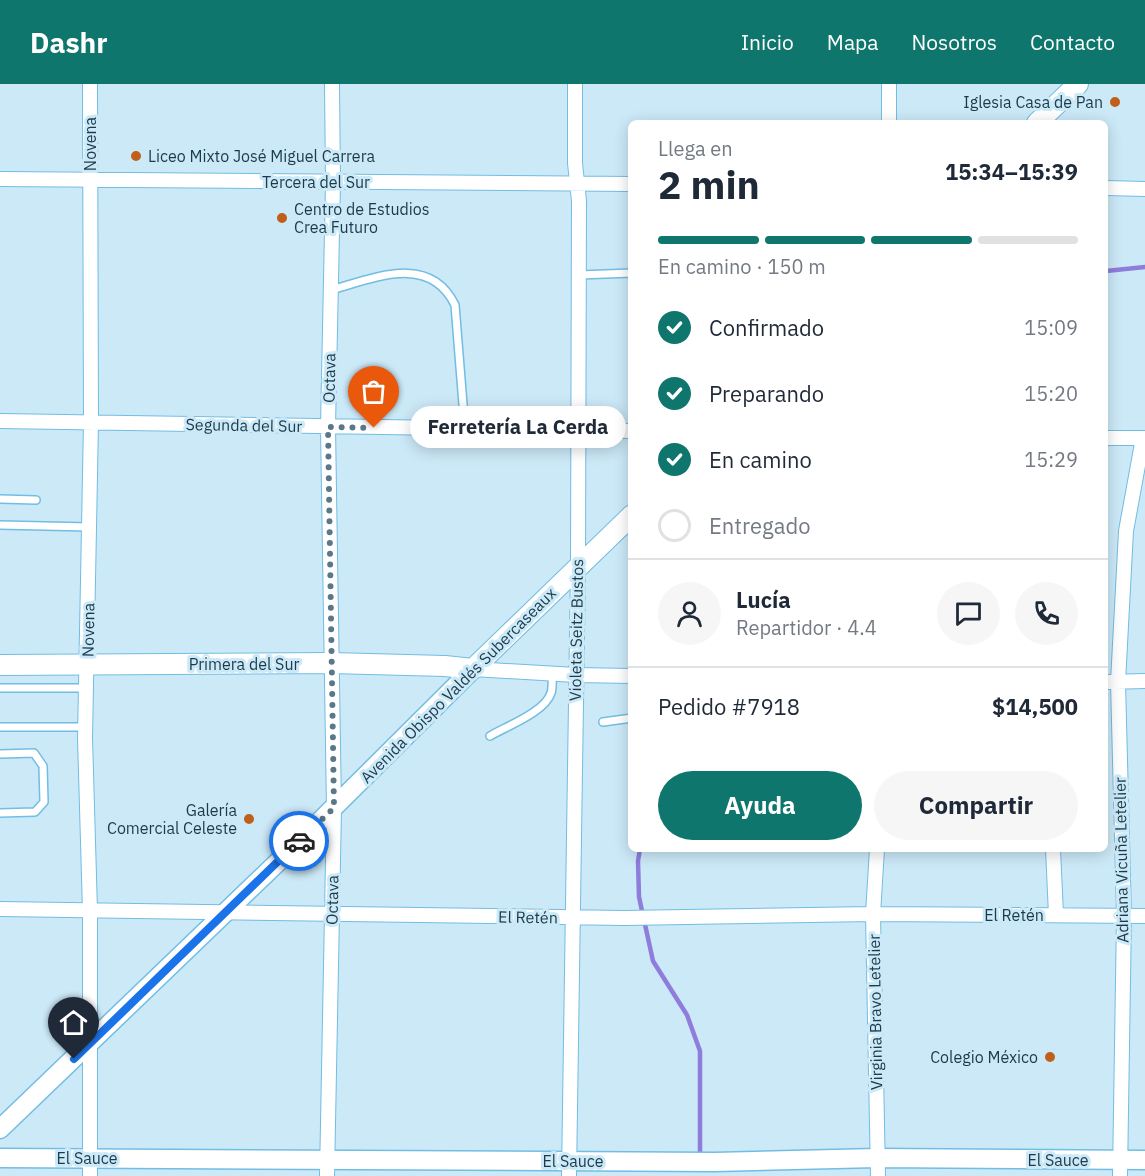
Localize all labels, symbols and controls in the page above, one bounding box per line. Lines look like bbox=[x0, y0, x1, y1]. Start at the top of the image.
text: Dashr bbox=[30, 24, 108, 61]
text: Inicio bbox=[741, 28, 794, 56]
text: Mapa bbox=[827, 28, 879, 56]
text: Nosotros bbox=[912, 28, 997, 56]
text: Contacto bbox=[1030, 28, 1115, 56]
place label: Iglesia Casa de Pan bbox=[963, 92, 1103, 112]
marker: Iglesia Casa de Pan bbox=[1108, 95, 1122, 109]
street label: Novena bbox=[80, 116, 100, 171]
text: Llega en bbox=[658, 135, 733, 162]
place label: Liceo Mixto José Miguel Carrera bbox=[148, 146, 375, 166]
marker: Liceo Mixto José Miguel Carrera bbox=[129, 149, 143, 163]
text: 15:34–15:39 bbox=[945, 157, 1078, 186]
text: 2 min bbox=[658, 159, 760, 210]
street label: Tercera del Sur bbox=[262, 172, 370, 192]
place label: Centro de Estudios Crea Futuro bbox=[294, 199, 430, 237]
marker: Centro de Estudios Crea Futuro bbox=[275, 211, 289, 225]
text: En camino · 150 m bbox=[658, 253, 826, 280]
icon: check bbox=[658, 311, 691, 344]
text: Confirmado bbox=[709, 313, 824, 342]
text: 15:09 bbox=[1024, 314, 1078, 341]
street label: Octava bbox=[319, 353, 339, 403]
pin bbox=[348, 366, 399, 428]
icon: bag bbox=[357, 375, 390, 408]
icon: check bbox=[658, 377, 691, 410]
text: Preparando bbox=[709, 379, 824, 408]
text: 15:20 bbox=[1024, 380, 1078, 407]
callout: Ferretería La Cerda bbox=[410, 407, 626, 449]
text: Ferretería La Cerda bbox=[428, 413, 608, 440]
street label: Segunda del Sur bbox=[185, 414, 303, 436]
icon: check bbox=[658, 443, 691, 476]
text: En camino bbox=[709, 445, 812, 474]
text: 15:29 bbox=[1024, 446, 1078, 473]
text: Entregado bbox=[709, 511, 810, 540]
street label: Violeta Seitz Bustos bbox=[565, 559, 587, 701]
button: person bbox=[658, 582, 721, 645]
button: chat bbox=[937, 582, 1000, 645]
button: phone bbox=[1015, 582, 1078, 645]
street label: Avenida Obispo Valdés Subercaseaux bbox=[356, 583, 560, 787]
text: Lucía bbox=[736, 585, 791, 614]
street label: Novena bbox=[78, 602, 98, 657]
text: Repartidor · 4.4 bbox=[736, 614, 877, 641]
street label: Primera del Sur bbox=[189, 654, 299, 674]
text: Pedido #7918 bbox=[658, 692, 800, 721]
text: $14,500 bbox=[992, 692, 1078, 721]
button: Ayuda bbox=[658, 771, 862, 840]
button: Compartir bbox=[874, 771, 1078, 840]
street label: Adriana Vicuña Letelier bbox=[1110, 777, 1132, 943]
place label: Galería Comercial Celeste bbox=[107, 800, 237, 838]
courier bbox=[269, 811, 329, 871]
marker: Galería Comercial Celeste bbox=[242, 812, 256, 826]
icon: car bbox=[283, 825, 316, 858]
street label: Octava bbox=[322, 875, 342, 925]
street label: El Retén bbox=[984, 905, 1044, 925]
street label: El Retén bbox=[498, 906, 558, 928]
street label: Virginia Bravo Letelier bbox=[864, 934, 886, 1090]
pin bbox=[48, 997, 99, 1059]
icon: home bbox=[57, 1006, 90, 1039]
place label: Colegio México bbox=[930, 1047, 1038, 1067]
marker: Colegio México bbox=[1043, 1050, 1057, 1064]
street label: El Sauce bbox=[56, 1148, 118, 1168]
street label: El Sauce bbox=[1027, 1150, 1089, 1170]
street label: El Sauce bbox=[542, 1151, 604, 1171]

